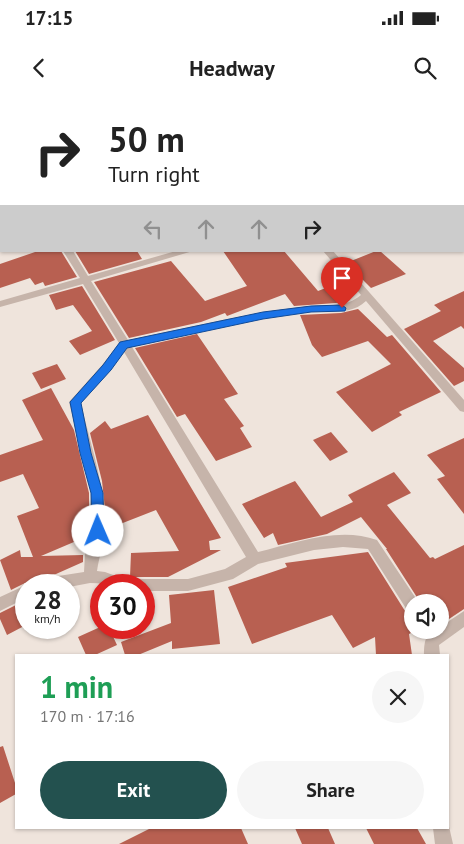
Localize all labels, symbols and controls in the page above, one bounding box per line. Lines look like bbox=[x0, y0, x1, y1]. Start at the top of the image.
text: 17:15 bbox=[25, 6, 73, 30]
icon: back bbox=[25, 54, 53, 82]
text: Headway bbox=[189, 54, 275, 82]
icon: search bbox=[411, 54, 439, 82]
text: 50 m bbox=[108, 116, 185, 162]
icon: right bbox=[25, 120, 90, 185]
text: Turn right bbox=[108, 160, 200, 188]
icon: left bbox=[139, 215, 167, 243]
icon: ahead bbox=[192, 215, 220, 243]
icon: ahead bbox=[245, 215, 273, 243]
icon: right bbox=[298, 215, 326, 243]
pin bbox=[321, 257, 363, 308]
icon: arrive bbox=[328, 264, 356, 292]
position arrow bbox=[71, 504, 123, 556]
speed limit sign: 30 bbox=[90, 574, 155, 639]
text: 28 bbox=[33, 584, 62, 616]
map controls bbox=[404, 594, 449, 639]
button: sound bbox=[404, 594, 449, 639]
text: km/h bbox=[34, 611, 61, 626]
text: 1 min bbox=[40, 667, 113, 706]
button: close bbox=[372, 671, 424, 723]
text: 170 m · 17:16 bbox=[40, 706, 135, 726]
button: Exit bbox=[40, 761, 227, 819]
button: Share bbox=[237, 761, 424, 819]

